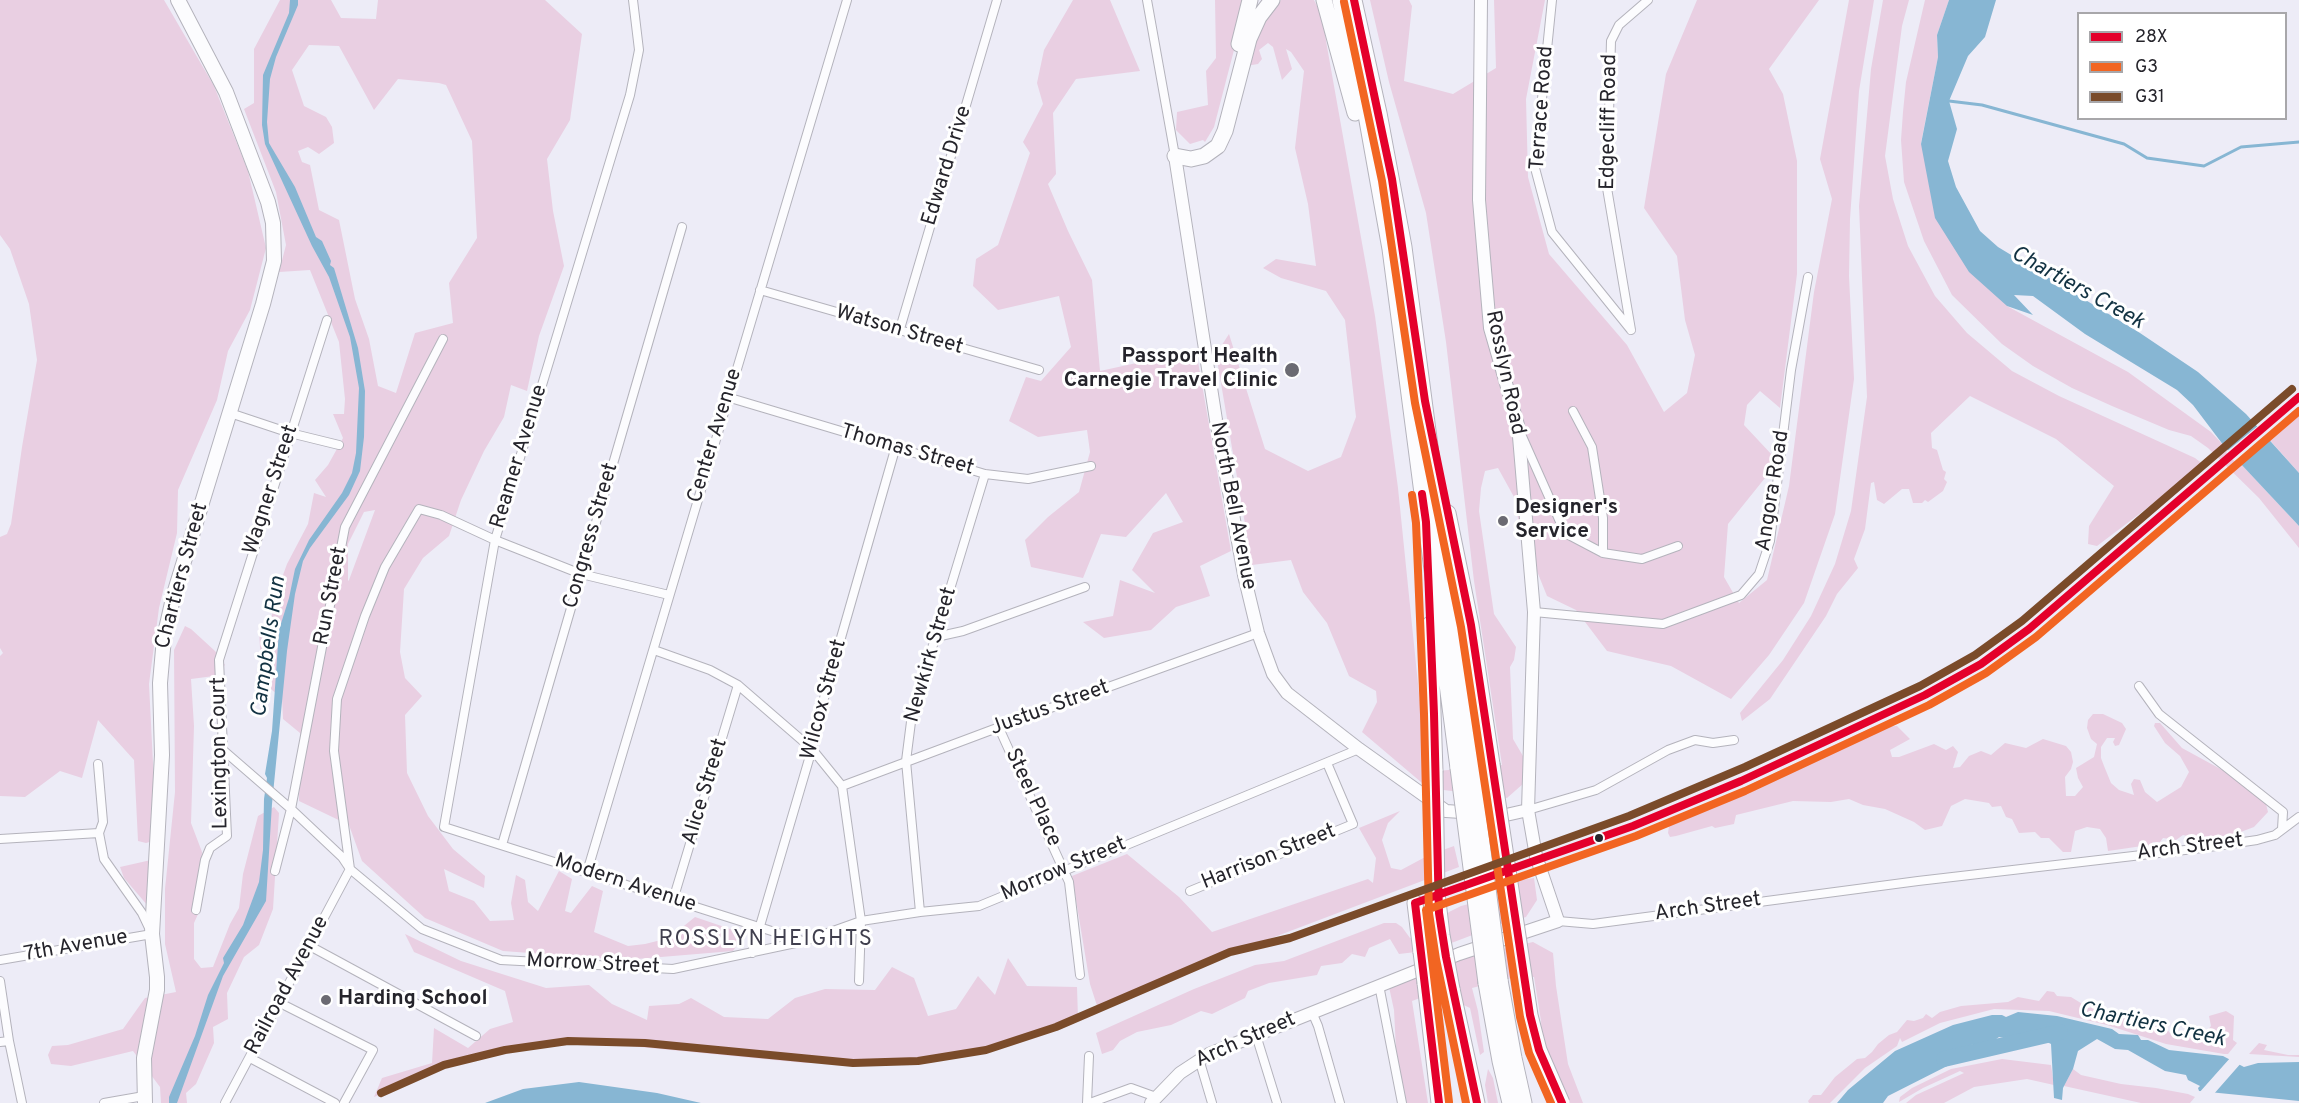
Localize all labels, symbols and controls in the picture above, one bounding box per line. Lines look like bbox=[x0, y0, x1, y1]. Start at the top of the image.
legend bbox=[2077, 12, 2287, 120]
text: 28X bbox=[2135, 26, 2168, 49]
street label: Terrace Road bbox=[1526, 45, 1560, 171]
street label: Edgecliff Road bbox=[1596, 54, 1624, 190]
text: G3 bbox=[2135, 56, 2158, 79]
text: G31 bbox=[2135, 86, 2165, 109]
street label: Edward Drive bbox=[918, 103, 978, 229]
water label: Chartiers Creek bbox=[2006, 242, 2148, 336]
street label: Watson Street bbox=[832, 301, 966, 361]
street label: Rosslyn Road bbox=[1478, 308, 1530, 438]
place label: Passport Health Carnegie Travel Clinic bbox=[1064, 345, 1278, 395]
marker: Passport Health Carnegie Travel Clinic bbox=[1283, 361, 1301, 379]
street label: Center Avenue bbox=[684, 366, 748, 506]
street label: Reamer Avenue bbox=[486, 382, 554, 532]
street label: Thomas Street bbox=[837, 420, 977, 482]
street label: North Bell Avenue bbox=[1203, 420, 1261, 592]
street label: Wagner Street bbox=[239, 422, 305, 558]
street label: Angora Road bbox=[1752, 429, 1796, 553]
street label: Congress Street bbox=[559, 460, 625, 612]
place label: Designer's Service bbox=[1515, 496, 1618, 546]
street label: Chartiers Street bbox=[151, 500, 215, 652]
marker: Designer's Service bbox=[1496, 514, 1510, 528]
street label: Run Street bbox=[310, 544, 354, 648]
water label: Campbells Run bbox=[247, 575, 293, 719]
street label: Newkirk Street bbox=[901, 584, 963, 726]
street label: Wilcox Street bbox=[797, 637, 853, 763]
street label: Justus Street bbox=[987, 676, 1113, 742]
street label: Lexington Court bbox=[207, 677, 235, 829]
street label: Alice Street bbox=[678, 736, 734, 848]
street label: Steel Place bbox=[998, 745, 1066, 851]
street label: Harrison Street bbox=[1198, 820, 1340, 896]
street label: Arch Street bbox=[2135, 829, 2245, 867]
street label: Morrow Street bbox=[998, 832, 1130, 908]
unlabelled marker bbox=[1593, 832, 1605, 844]
street label: Modern Avenue bbox=[551, 849, 699, 919]
street label: Arch Street bbox=[1653, 888, 1763, 928]
street label: Railroad Avenue bbox=[241, 912, 335, 1060]
street label: 7th Avenue bbox=[22, 925, 130, 969]
district label: ROSSLYN HEIGHTS bbox=[658, 928, 874, 954]
street label: Morrow Street bbox=[526, 949, 660, 981]
place label: Harding School bbox=[338, 987, 488, 1013]
marker: Harding School bbox=[319, 993, 333, 1007]
water label: Chartiers Creek bbox=[2077, 998, 2227, 1054]
street label: Arch Street bbox=[1192, 1008, 1300, 1074]

